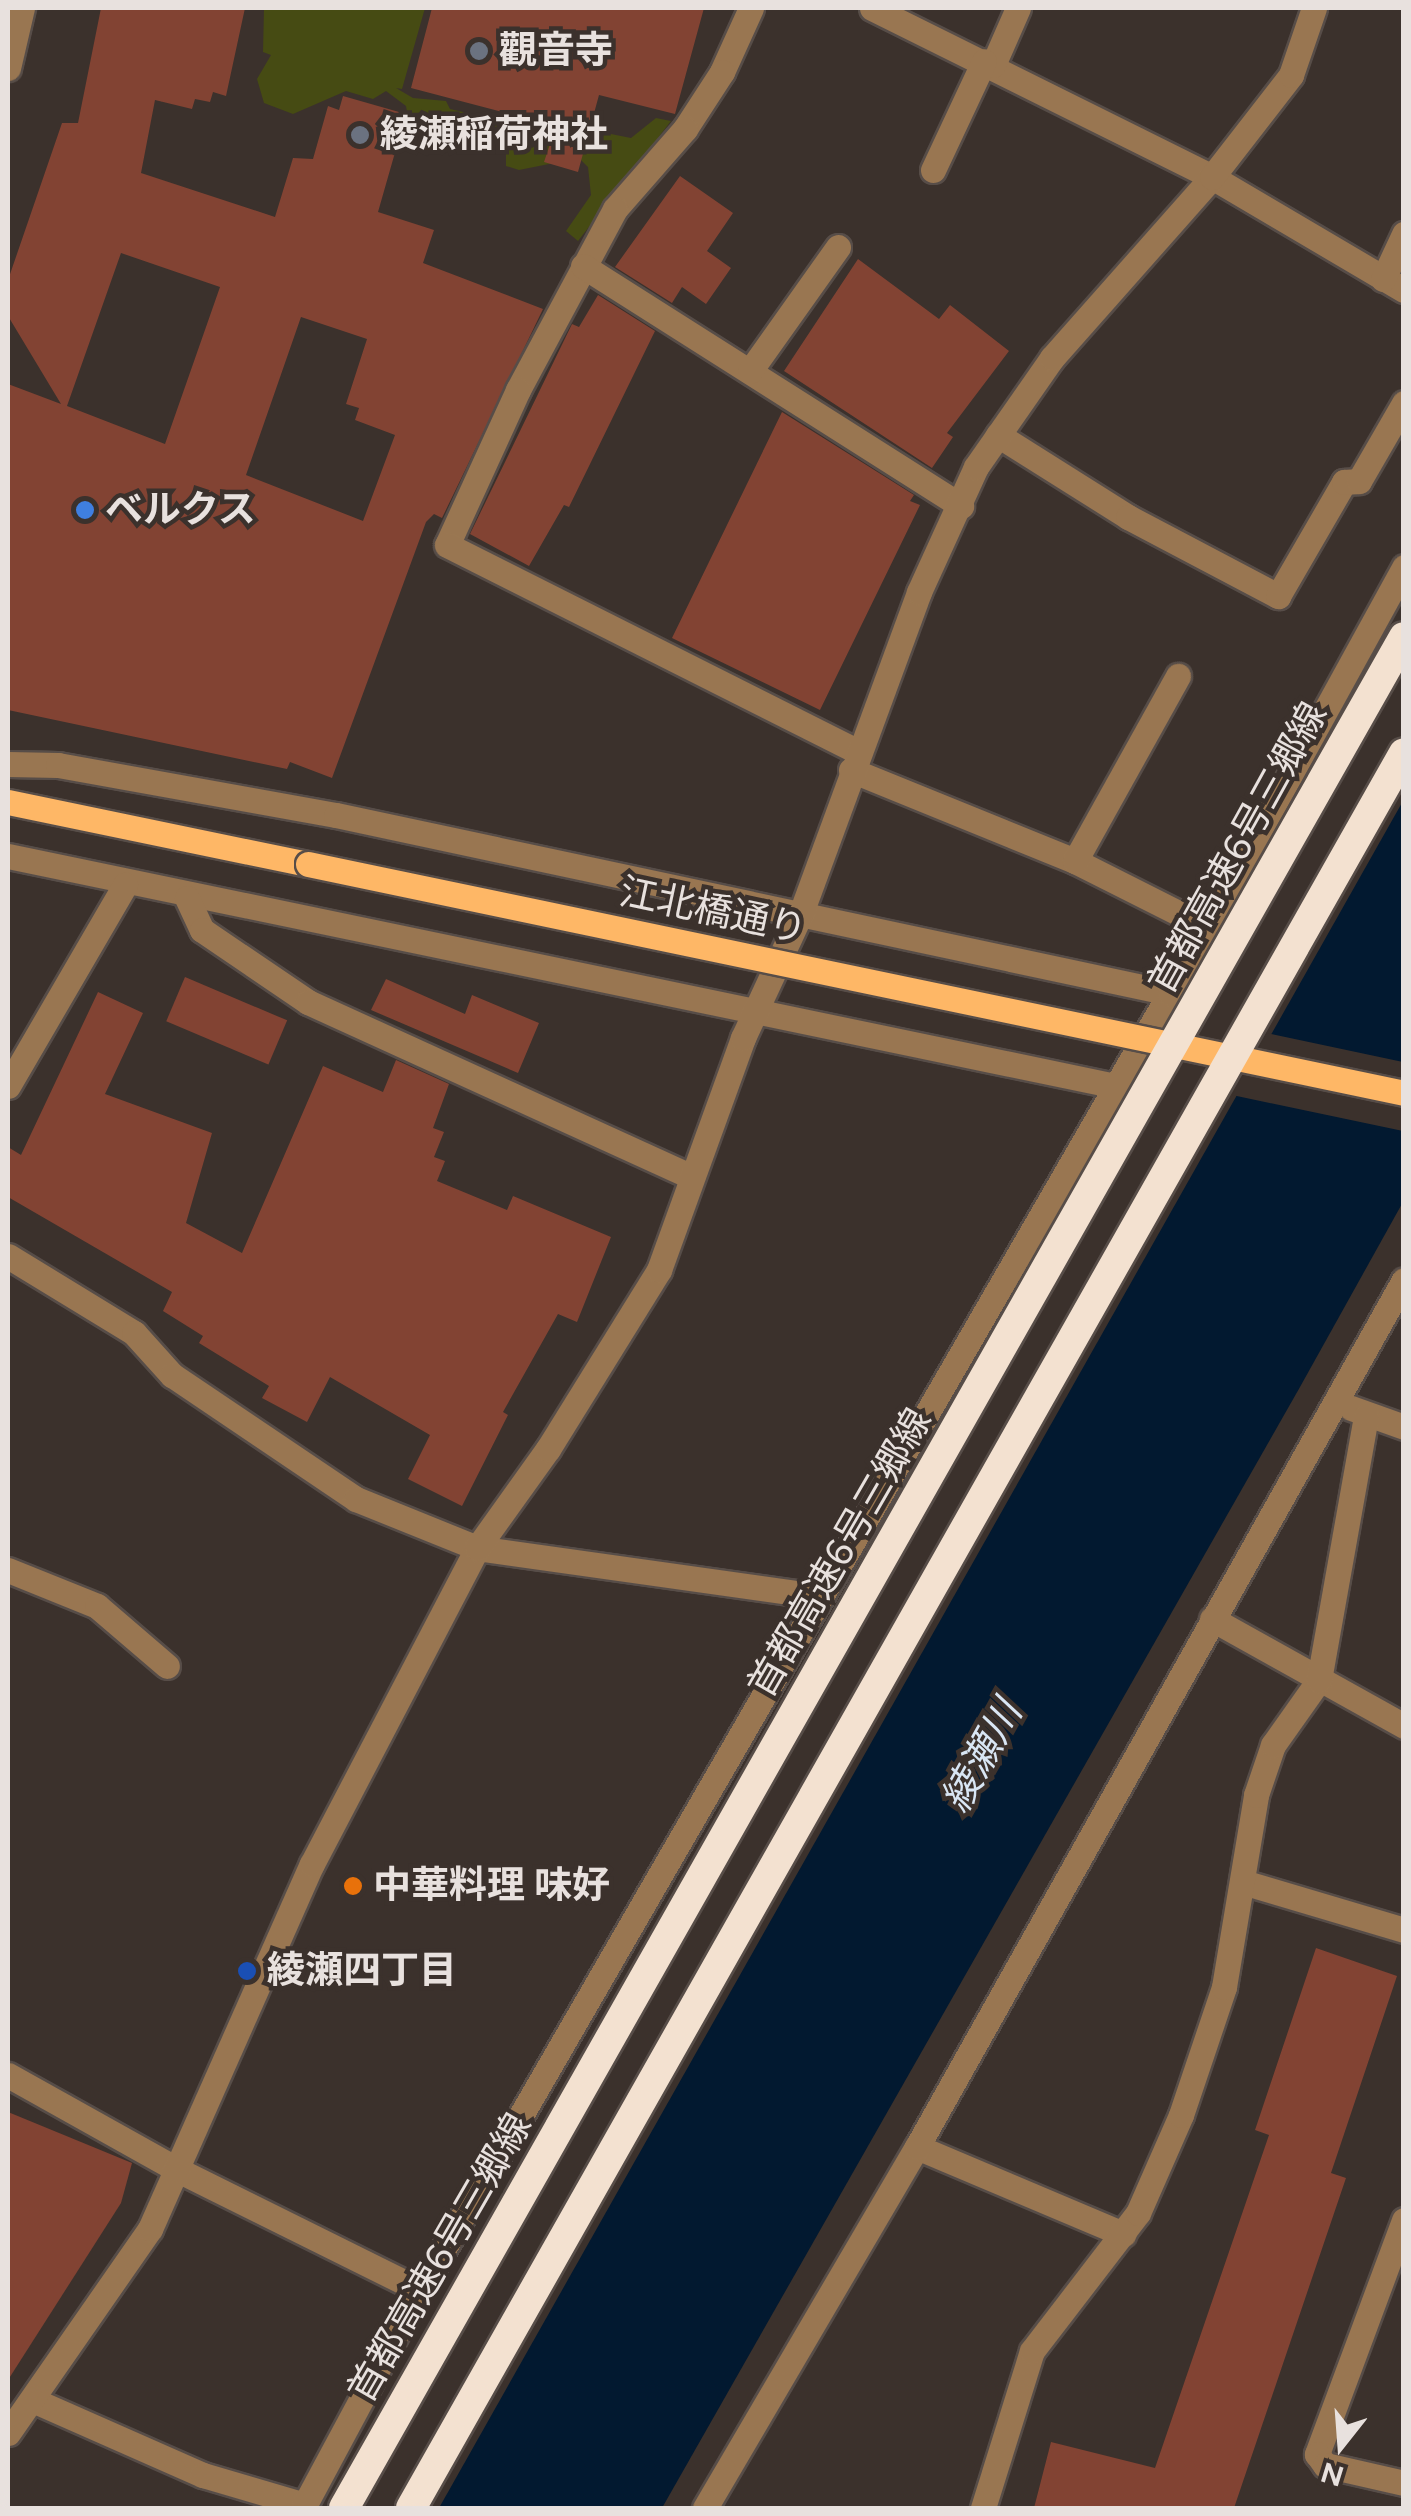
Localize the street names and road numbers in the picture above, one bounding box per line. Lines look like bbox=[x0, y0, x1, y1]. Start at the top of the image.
street label: 首都高速6号三郷線 bbox=[1139, 695, 1337, 1001]
street label: 江北橋通り bbox=[615, 869, 811, 953]
street label: 首都高速6号三郷線 bbox=[739, 1401, 941, 1705]
street label: 首都高速6号三郷線 bbox=[339, 2106, 541, 2410]

